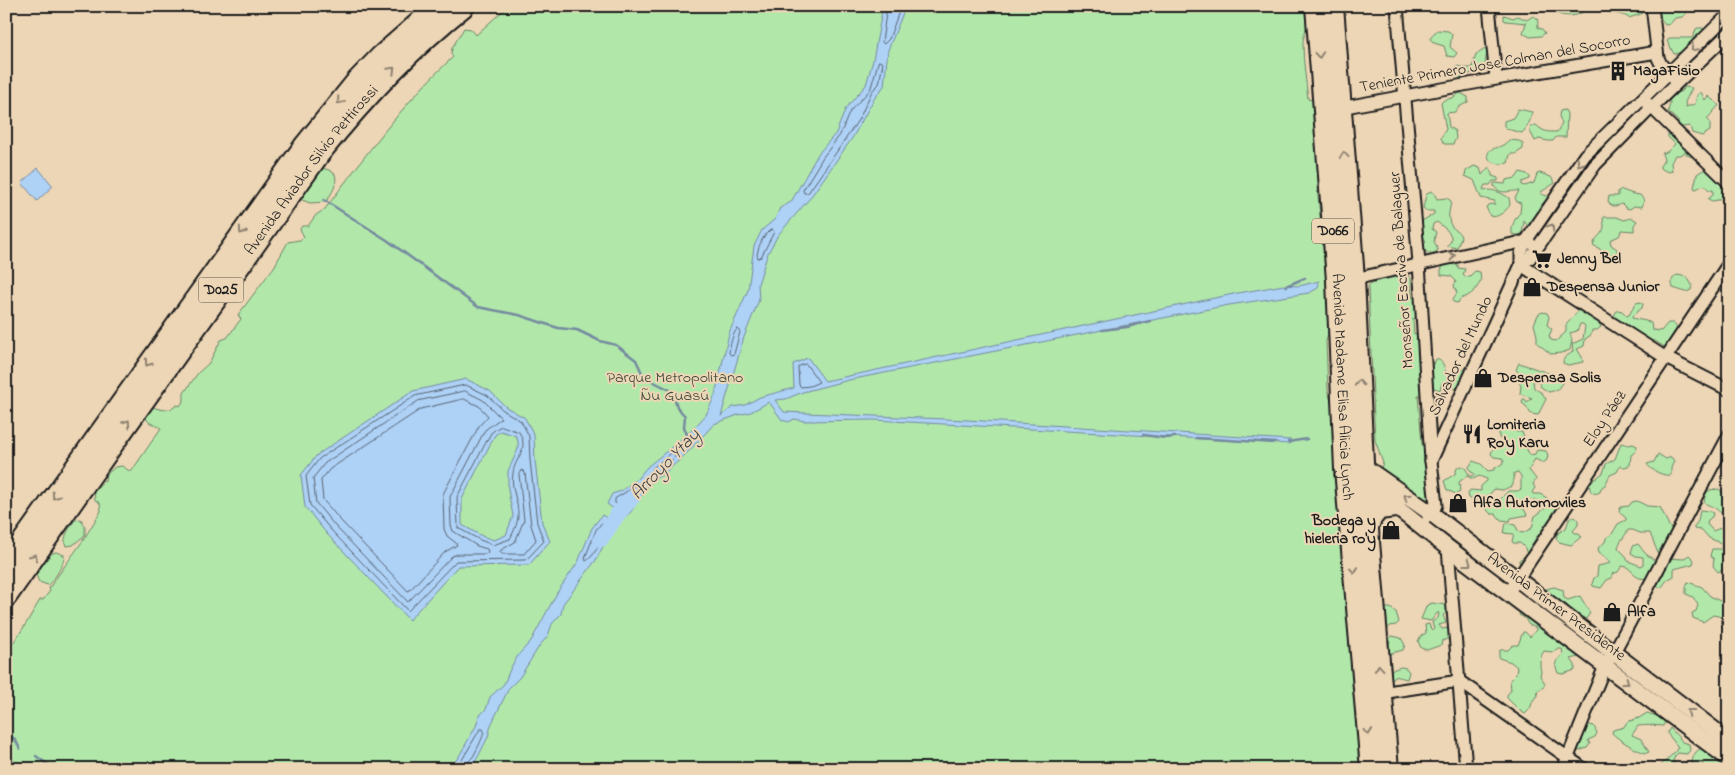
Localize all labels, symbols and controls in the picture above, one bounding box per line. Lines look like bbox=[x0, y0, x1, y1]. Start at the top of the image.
street label: Teniente Primero Jose Colman del Socorro bbox=[1358, 28, 1632, 100]
one-way arrow bbox=[1691, 42, 1700, 51]
one-way arrow bbox=[1314, 51, 1325, 59]
place label: MagaFisio bbox=[1633, 59, 1700, 84]
building icon: MagaFisio bbox=[1607, 60, 1629, 82]
one-way arrow bbox=[386, 67, 395, 76]
street label: Avenida Aviador Silvio Pettirossi bbox=[239, 80, 385, 260]
one-way arrow bbox=[337, 95, 346, 104]
one-way arrow bbox=[1338, 150, 1349, 158]
one-way arrow bbox=[1577, 158, 1586, 167]
street label: Monseñor Escriva de Balaguer bbox=[1383, 171, 1421, 369]
road number: D066 bbox=[1312, 218, 1354, 244]
one-way arrow bbox=[1545, 224, 1554, 233]
one-way arrow bbox=[240, 225, 248, 234]
place label: Jenny Bel bbox=[1557, 247, 1622, 272]
supermarket icon: Jenny Bel bbox=[1531, 248, 1553, 270]
one-way arrow bbox=[1448, 252, 1457, 262]
street label: Avenida Madame Elisa Alicia Lynch bbox=[1325, 273, 1360, 502]
place label: Despensa Junior bbox=[1546, 275, 1661, 299]
shop icon: Despensa Junior bbox=[1521, 276, 1543, 298]
road number: D025 bbox=[198, 278, 244, 302]
street label: Salvador del Mundo bbox=[1423, 292, 1499, 420]
one-way arrow bbox=[145, 357, 154, 367]
park label: Parque Metropolitano Ñu Guasú bbox=[607, 366, 743, 408]
place label: Despensa Solis bbox=[1497, 366, 1601, 390]
shop icon: Despensa Solis bbox=[1472, 367, 1494, 389]
one-way arrow bbox=[1353, 378, 1364, 386]
street label: Eloy Páez bbox=[1577, 386, 1633, 452]
place label: Lomiteria Ro'y Karu bbox=[1486, 413, 1549, 456]
one-way arrow bbox=[121, 419, 130, 429]
water label: Arroyo Ytay bbox=[625, 423, 707, 506]
restaurant icon: Lomiteria Ro'y Karu bbox=[1461, 423, 1483, 445]
one-way arrow bbox=[52, 490, 61, 500]
place label: Alfa Automoviles bbox=[1473, 491, 1586, 515]
shop icon: Alfa Automoviles bbox=[1447, 492, 1469, 514]
one-way arrow bbox=[1403, 494, 1413, 503]
place label: Bodega y hieleria ro'y bbox=[1304, 509, 1376, 552]
shop icon: Bodega y hieleria ro'y bbox=[1380, 519, 1402, 541]
street label: Avenida Primer Presidente bbox=[1481, 547, 1631, 668]
one-way arrow bbox=[28, 553, 37, 563]
one-way arrow bbox=[1462, 558, 1471, 566]
one-way arrow bbox=[1348, 566, 1359, 574]
place label: Alfa bbox=[1627, 600, 1656, 624]
shop icon: Alfa bbox=[1601, 601, 1623, 623]
one-way arrow bbox=[1373, 664, 1384, 672]
one-way arrow bbox=[1620, 676, 1630, 685]
one-way arrow bbox=[1686, 709, 1696, 718]
one-way arrow bbox=[1362, 728, 1373, 736]

